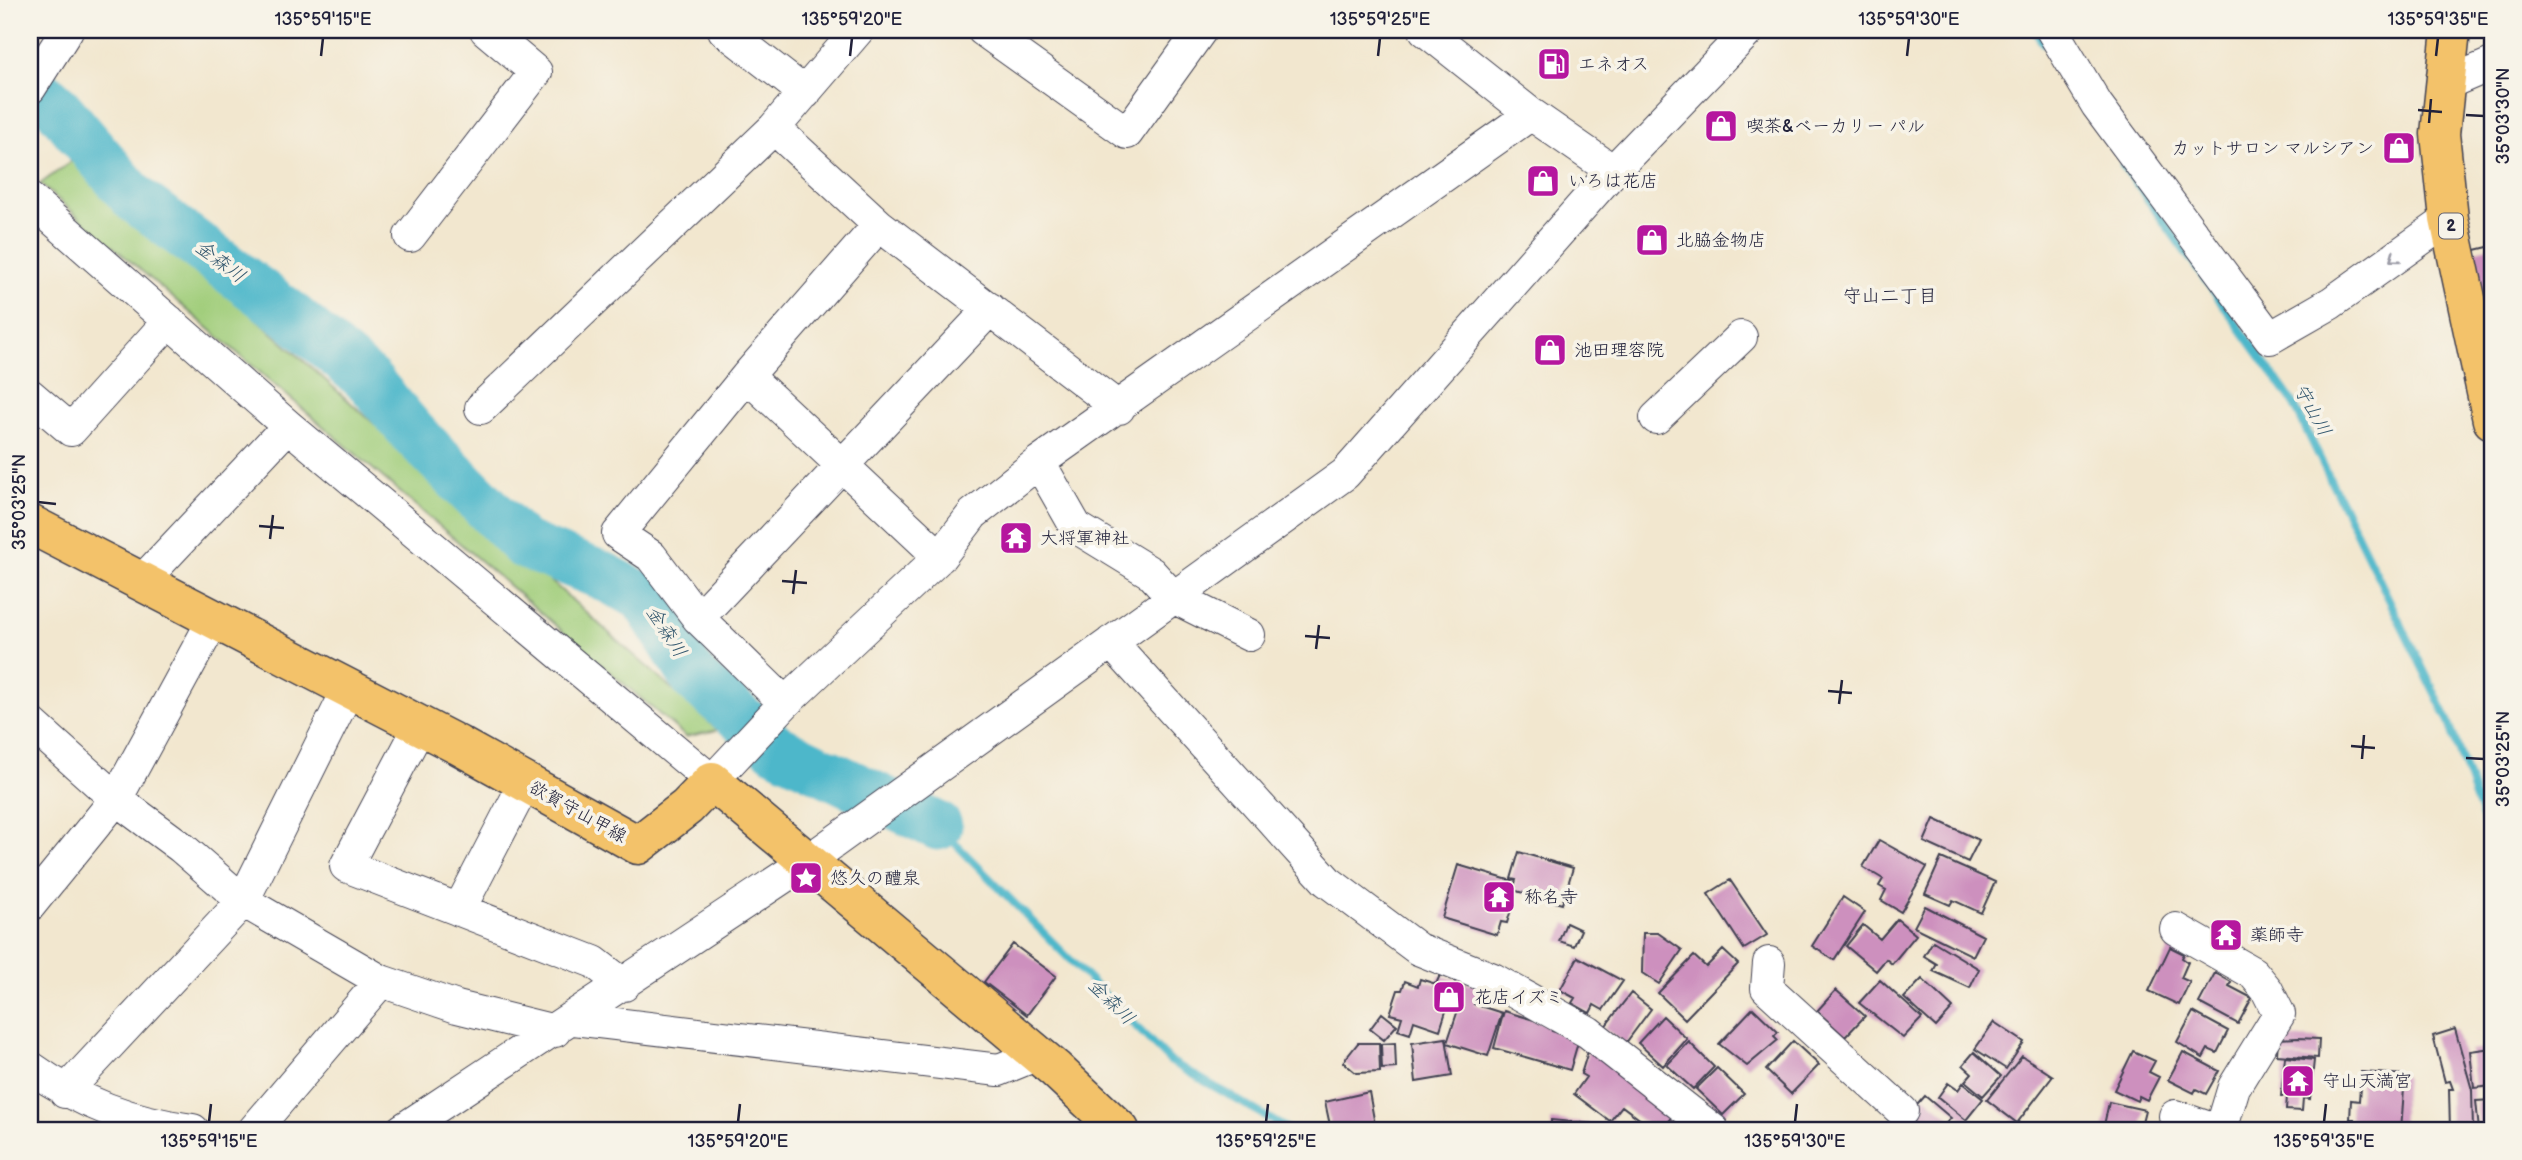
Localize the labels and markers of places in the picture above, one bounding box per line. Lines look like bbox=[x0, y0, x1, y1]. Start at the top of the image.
fuel station icon: エネオス bbox=[1535, 45, 1573, 83]
place label: エネオス bbox=[1578, 54, 1649, 75]
shop icon: 喫茶&ベーカリー パル bbox=[1702, 107, 1740, 145]
place label: 喫茶&ベーカリー パル bbox=[1746, 116, 1925, 137]
shop icon: カットサロン マルシアン bbox=[2380, 129, 2418, 167]
place label: カットサロン マルシアン bbox=[2172, 138, 2374, 159]
shop icon: いろは花店 bbox=[1524, 162, 1562, 200]
place label: いろは花店 bbox=[1568, 171, 1658, 192]
shop icon: 北脇金物店 bbox=[1633, 221, 1671, 259]
place label: 北脇金物店 bbox=[1676, 230, 1766, 251]
shop icon: 池田理容院 bbox=[1531, 331, 1569, 369]
place label: 池田理容院 bbox=[1574, 340, 1664, 361]
temple icon: 大将軍神社 bbox=[997, 519, 1035, 557]
place label: 大将軍神社 bbox=[1040, 528, 1130, 549]
place icon: 悠久の醴泉 bbox=[787, 859, 825, 897]
place label: 悠久の醴泉 bbox=[830, 868, 920, 889]
temple icon: 称名寺 bbox=[1480, 878, 1518, 916]
place label: 称名寺 bbox=[1524, 887, 1578, 908]
temple icon: 薬師寺 bbox=[2207, 916, 2245, 954]
place label: 薬師寺 bbox=[2250, 925, 2304, 946]
shop icon: 花店イズミ bbox=[1430, 978, 1468, 1016]
place label: 花店イズミ bbox=[1474, 987, 1563, 1008]
temple icon: 守山天満宮 bbox=[2279, 1062, 2317, 1100]
place label: 守山天満宮 bbox=[2322, 1071, 2412, 1092]

